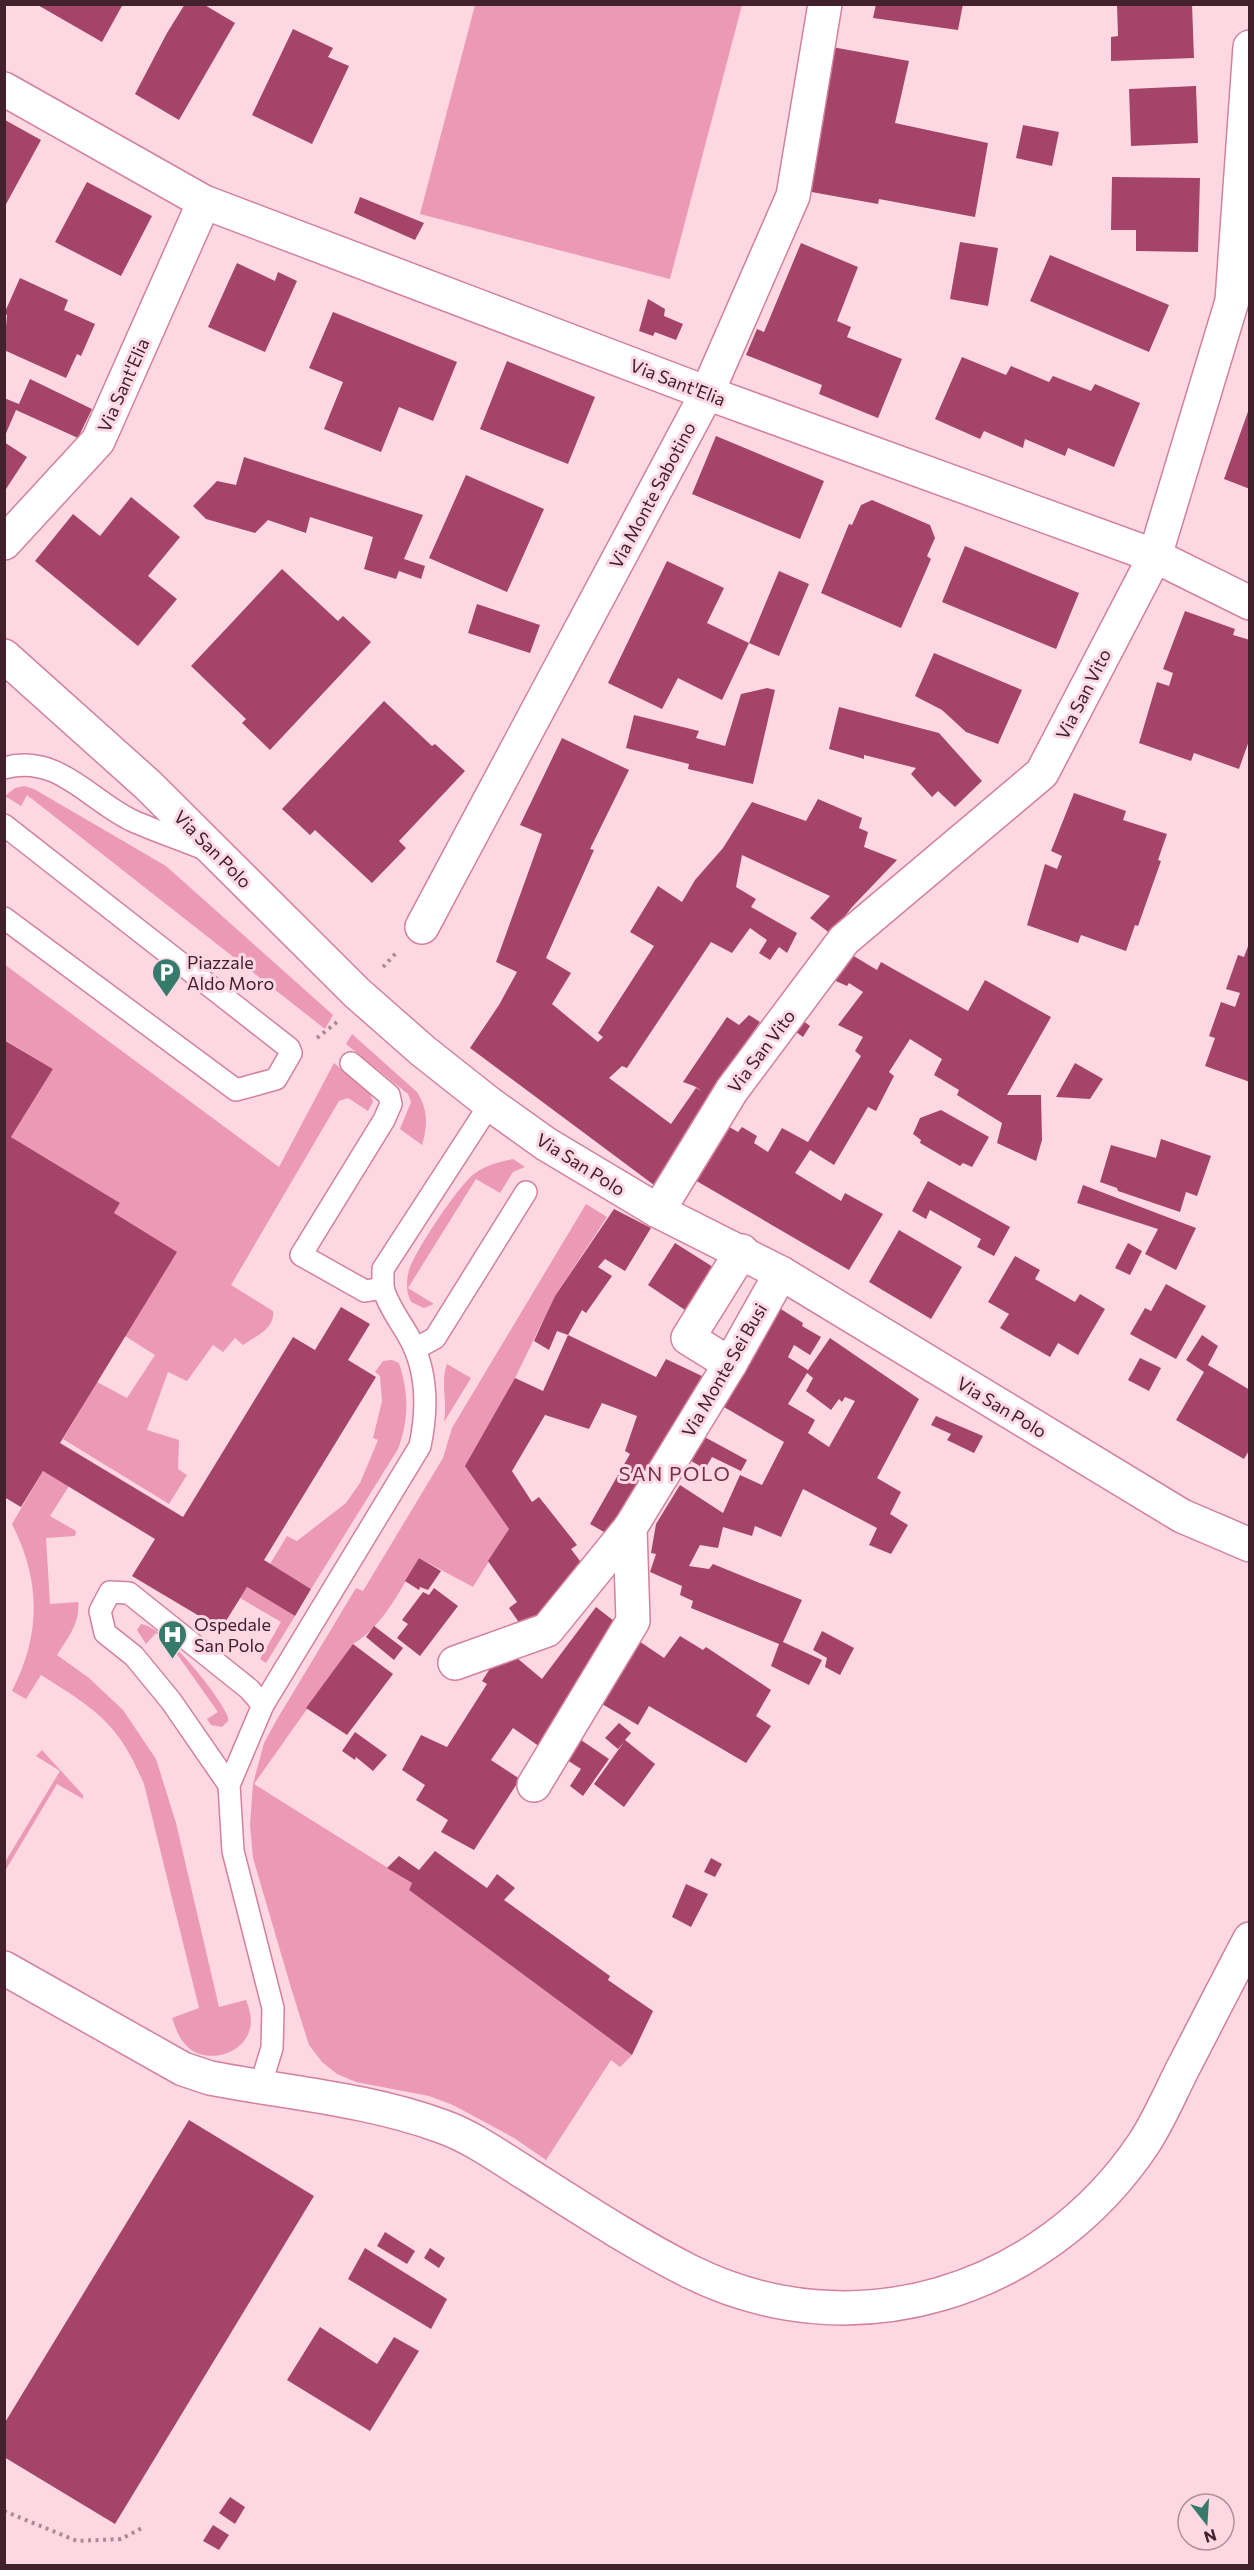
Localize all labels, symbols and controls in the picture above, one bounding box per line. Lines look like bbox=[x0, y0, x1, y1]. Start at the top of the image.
street label: Via Sant'Elia bbox=[93, 335, 153, 435]
street label: Via Sant'Elia bbox=[627, 354, 729, 410]
street label: Via Monte Sabotino bbox=[604, 418, 700, 572]
street label: Via San Vito bbox=[1051, 645, 1115, 743]
street label: Via San Polo bbox=[170, 806, 256, 892]
place label: Piazzale Aldo Moro bbox=[187, 951, 274, 994]
parking icon: Piazzale Aldo Moro bbox=[150, 956, 182, 998]
street label: Via San Vito bbox=[723, 1005, 799, 1097]
street label: Via San Polo bbox=[532, 1128, 630, 1200]
street label: Via Monte Sei Busi bbox=[677, 1299, 771, 1441]
street label: Via San Polo bbox=[953, 1372, 1051, 1442]
district label: SAN POLO bbox=[619, 1461, 731, 1485]
place label: Ospedale San Polo bbox=[194, 1613, 271, 1656]
hospital icon: Ospedale San Polo bbox=[157, 1618, 189, 1660]
north arrow bbox=[1176, 2492, 1236, 2552]
text: N bbox=[1202, 2526, 1219, 2548]

